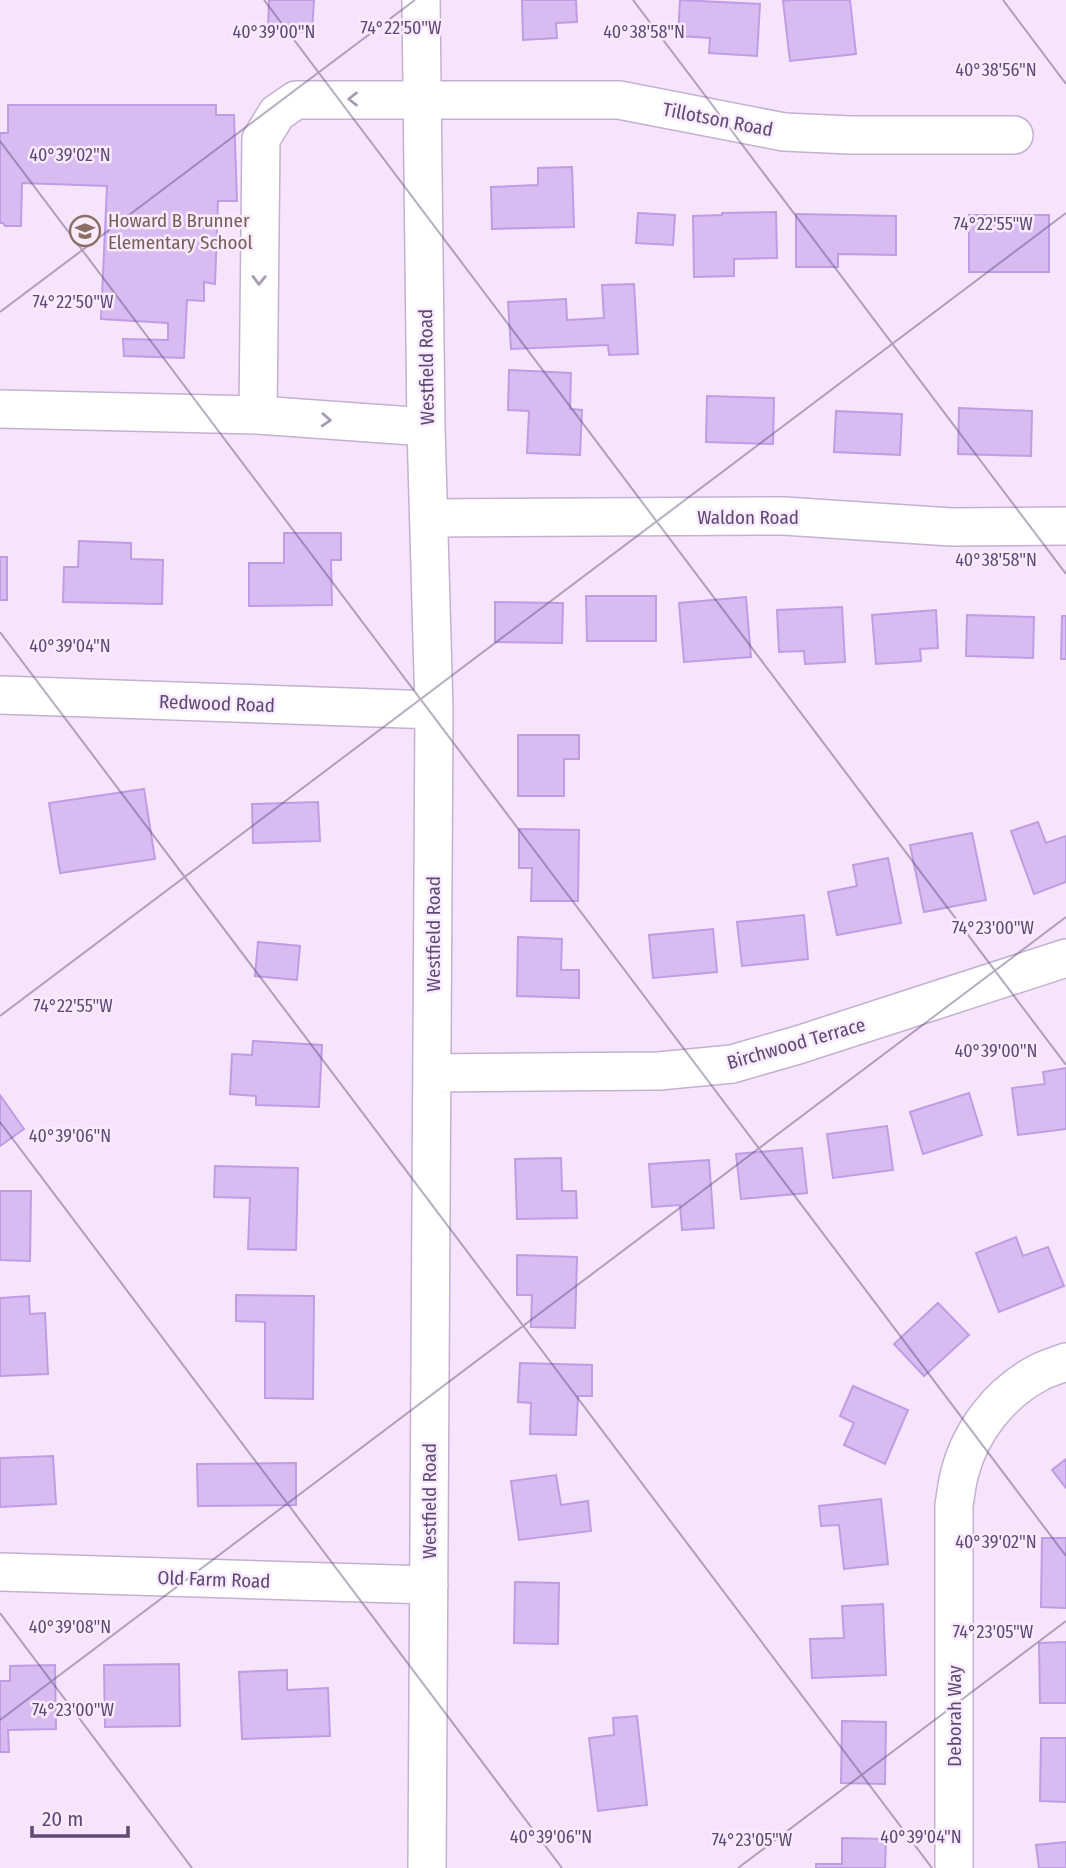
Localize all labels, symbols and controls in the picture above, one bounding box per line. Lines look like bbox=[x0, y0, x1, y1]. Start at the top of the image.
text: 74°22'50"W bbox=[360, 17, 442, 39]
text: 40°39'00"N bbox=[233, 21, 315, 43]
text: 40°38'58"N bbox=[603, 21, 685, 43]
text: 40°38'56"N bbox=[955, 59, 1037, 81]
one-way arrow bbox=[348, 91, 358, 107]
street label: Tillotson Road bbox=[661, 98, 775, 141]
text: 40°39'02"N bbox=[29, 144, 111, 166]
place label: Howard B Brunner Elementary School bbox=[108, 209, 253, 254]
text: 74°22'55"W bbox=[953, 213, 1033, 235]
school or university icon: Howard B Brunner Elementary School bbox=[68, 214, 102, 248]
one-way arrow bbox=[251, 275, 267, 286]
text: 74°22'50"W bbox=[32, 291, 114, 313]
street label: Westfield Road bbox=[414, 309, 439, 425]
one-way arrow bbox=[320, 412, 331, 427]
street label: Waldon Road bbox=[697, 506, 799, 529]
text: 40°38'58"N bbox=[955, 549, 1037, 571]
text: 40°39'04"N bbox=[29, 635, 111, 657]
street label: Redwood Road bbox=[159, 690, 275, 717]
street label: Westfield Road bbox=[422, 876, 445, 992]
text: 74°23'00"W bbox=[952, 917, 1035, 939]
text: 74°22'55"W bbox=[33, 995, 113, 1017]
street label: Birchwood Terrace bbox=[724, 1013, 868, 1074]
text: 40°39'00"N bbox=[955, 1040, 1037, 1062]
text: 40°39'06"N bbox=[29, 1125, 111, 1147]
street label: Westfield Road bbox=[418, 1443, 441, 1559]
text: 40°39'02"N bbox=[955, 1531, 1037, 1553]
street label: Old Farm Road bbox=[157, 1566, 271, 1593]
text: 40°39'08"N bbox=[29, 1616, 111, 1638]
text: 74°23'05"W bbox=[953, 1621, 1034, 1643]
street label: Deborah Way bbox=[943, 1665, 966, 1767]
text: 74°23'00"W bbox=[32, 1699, 115, 1721]
scale bar bbox=[32, 1794, 128, 1838]
text: 20 m bbox=[42, 1806, 83, 1832]
text: 40°39'06"N bbox=[510, 1826, 592, 1848]
text: 40°39'04"N bbox=[880, 1826, 962, 1848]
text: 74°23'05"W bbox=[712, 1829, 793, 1851]

